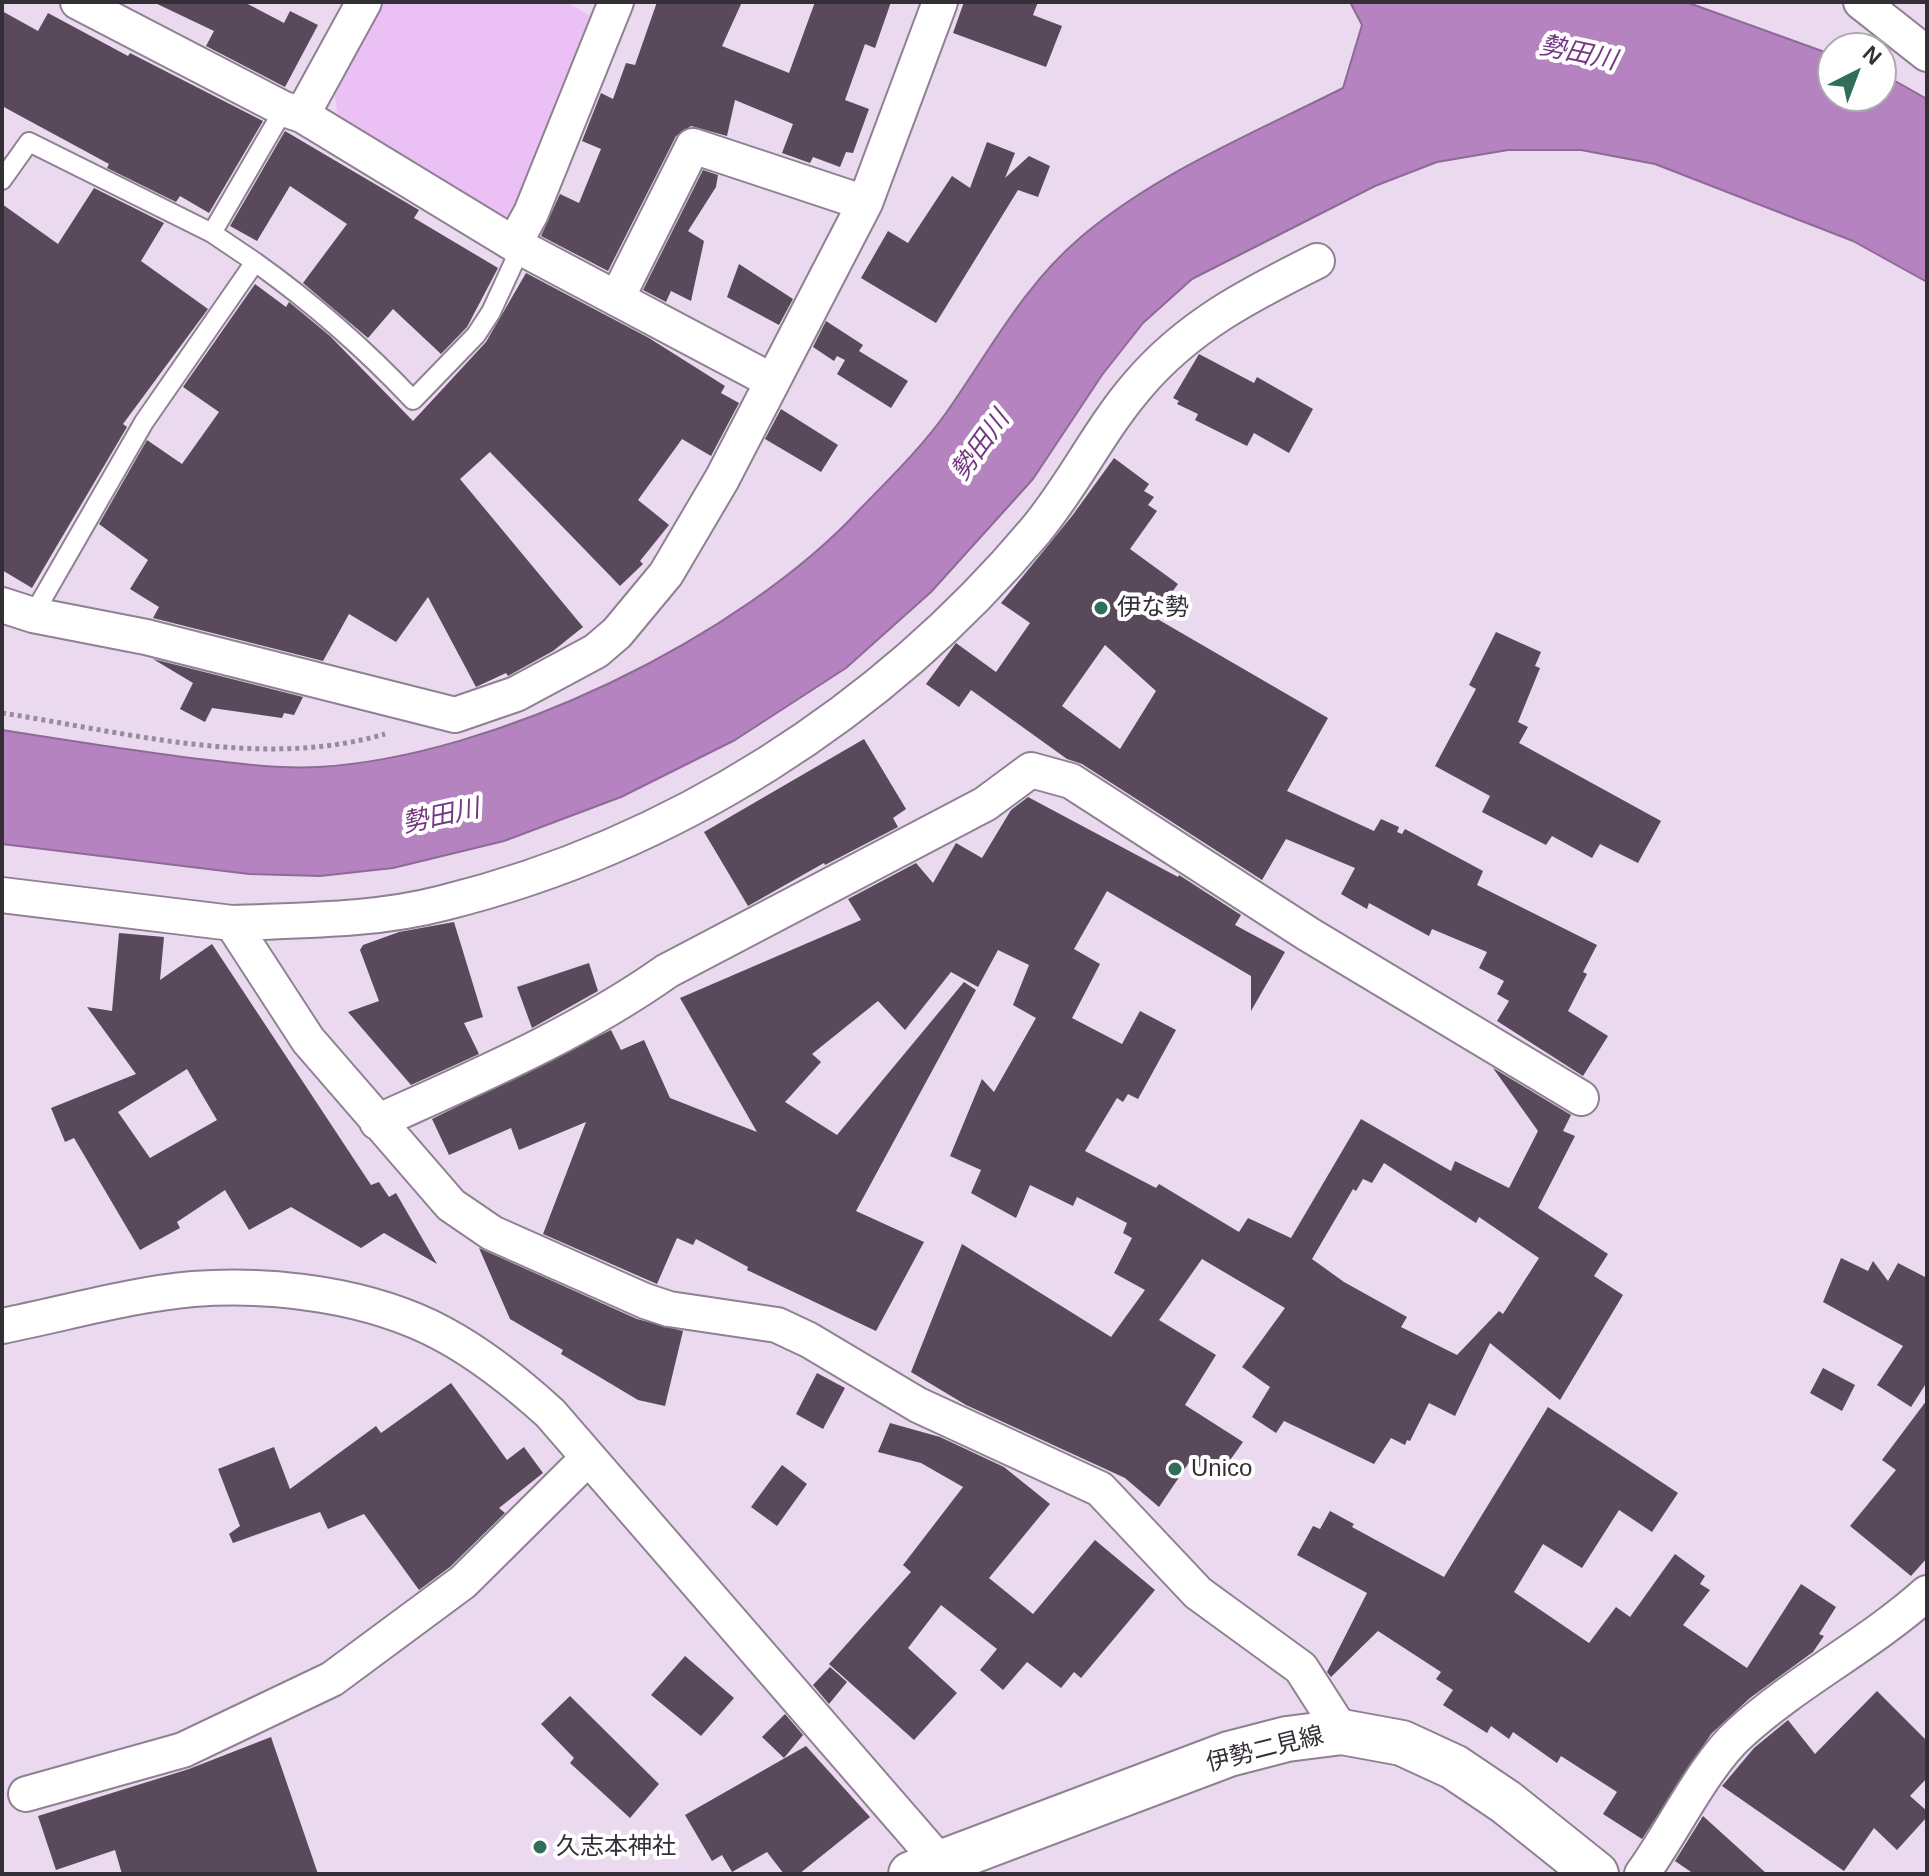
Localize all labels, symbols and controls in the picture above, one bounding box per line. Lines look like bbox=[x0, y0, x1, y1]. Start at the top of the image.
water label: 勢田川 bbox=[1537, 31, 1619, 77]
north arrow bbox=[1817, 32, 1897, 112]
text: N bbox=[1858, 41, 1886, 70]
water label: 勢田川 bbox=[945, 405, 1017, 487]
place label: 伊な勢 bbox=[1117, 594, 1189, 622]
marker: 伊な勢 bbox=[1092, 599, 1110, 617]
water label: 勢田川 bbox=[400, 794, 482, 840]
place label: Unico bbox=[1191, 1455, 1252, 1483]
marker: Unico bbox=[1166, 1460, 1184, 1478]
street label: 伊勢二見線 bbox=[1203, 1722, 1327, 1778]
place label: 久志本神社 bbox=[556, 1833, 676, 1861]
marker: 久志本神社 bbox=[531, 1838, 549, 1856]

